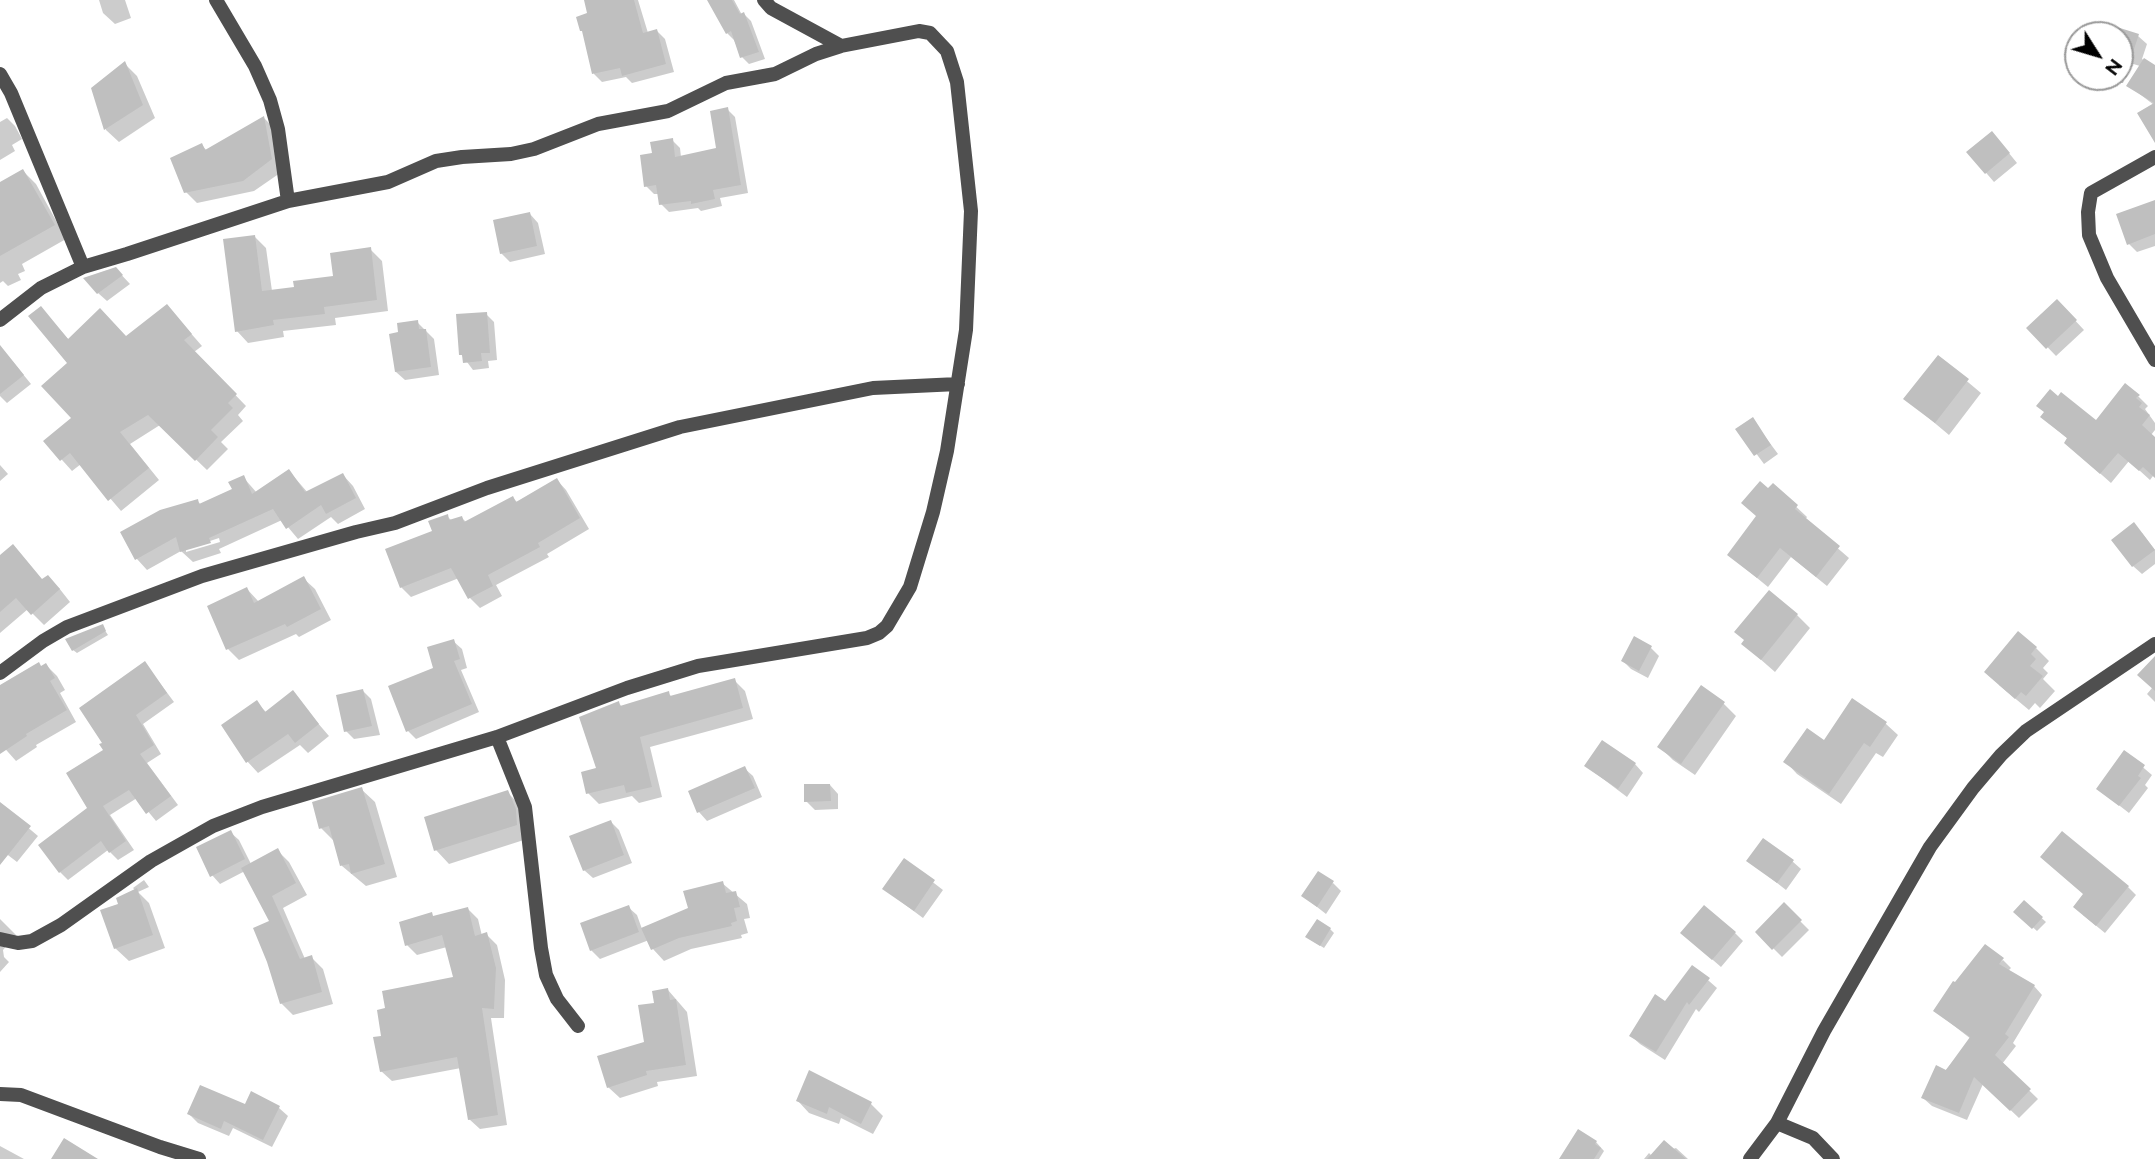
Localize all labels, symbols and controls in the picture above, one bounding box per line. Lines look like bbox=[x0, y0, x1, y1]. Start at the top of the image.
north arrow bbox=[2064, 21, 2134, 91]
text: N bbox=[2101, 55, 2127, 80]

